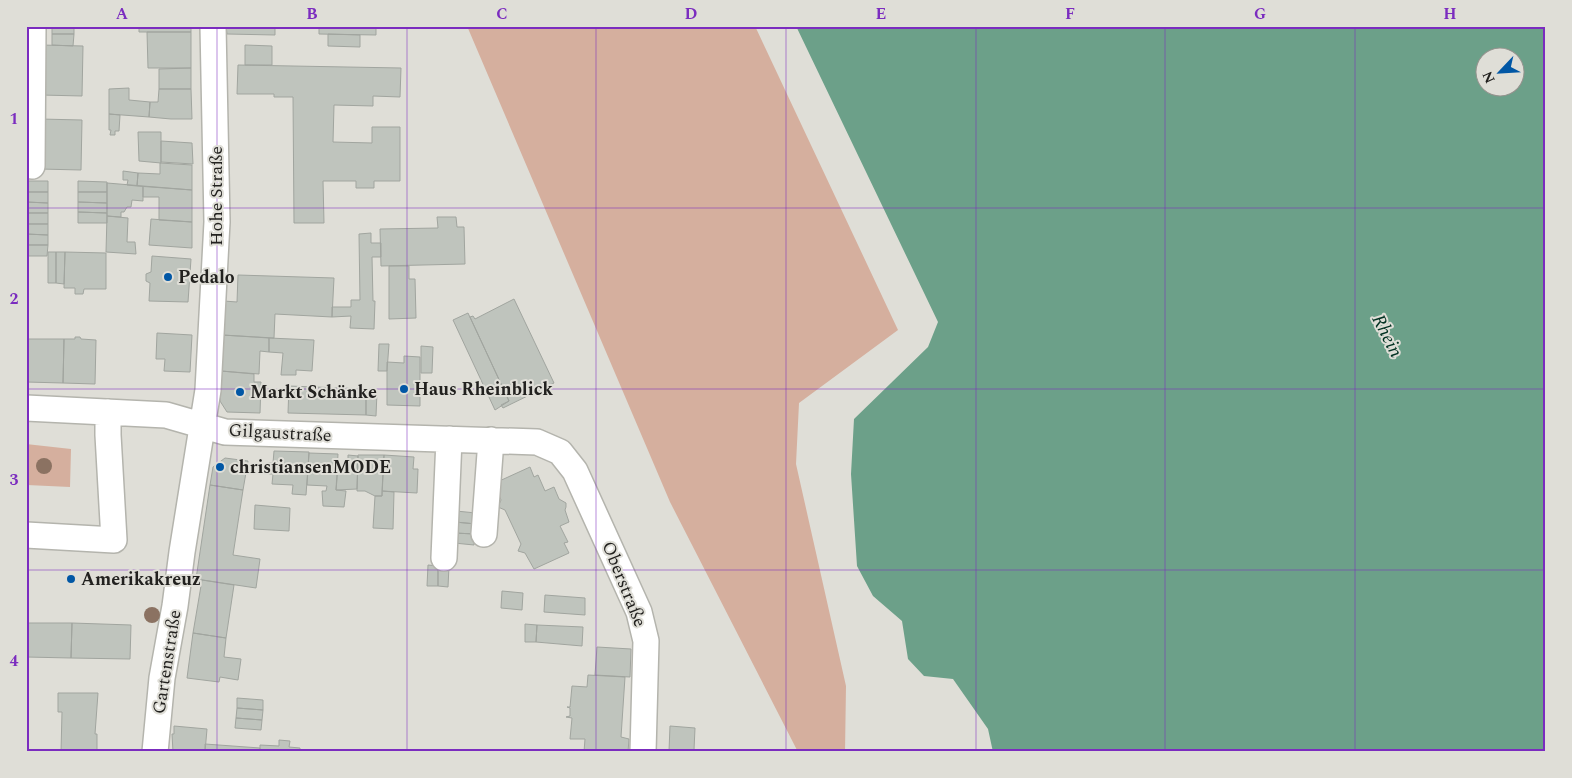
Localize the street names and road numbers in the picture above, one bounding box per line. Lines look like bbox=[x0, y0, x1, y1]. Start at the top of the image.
street label: Hohe Straße bbox=[203, 146, 230, 246]
street label: Gilgaustraße bbox=[228, 417, 332, 449]
street label: Oberstraße bbox=[595, 537, 653, 631]
street label: Gartenstraße bbox=[145, 608, 189, 716]

